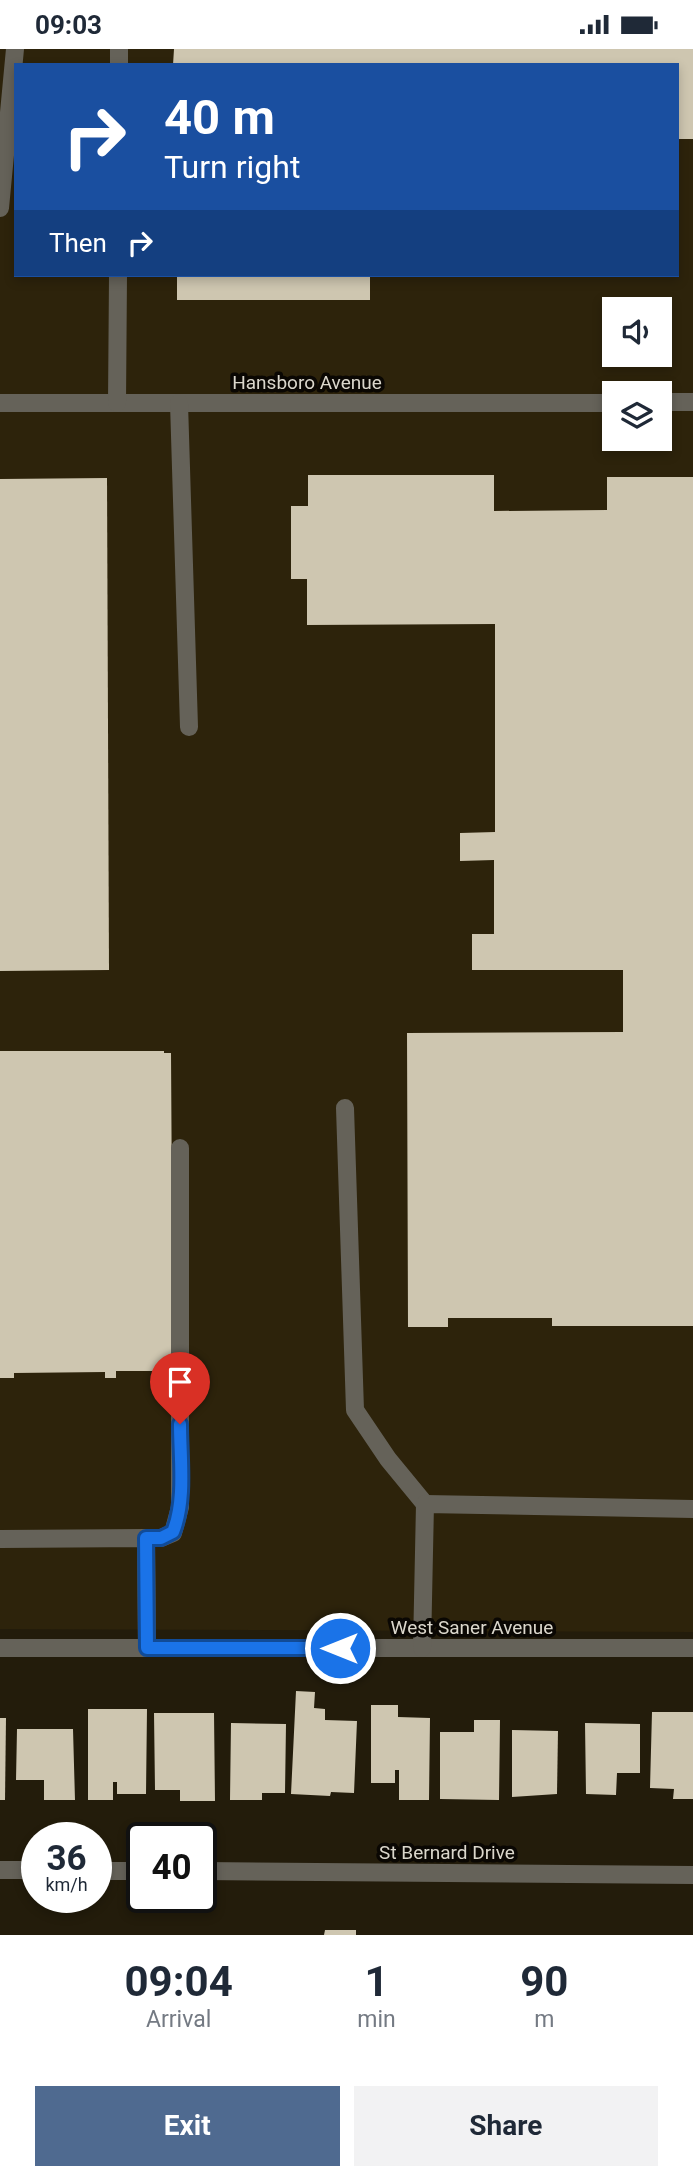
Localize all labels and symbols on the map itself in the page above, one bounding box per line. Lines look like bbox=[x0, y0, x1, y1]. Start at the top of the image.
street label: Hansboro Avenue bbox=[232, 371, 382, 394]
pin bbox=[150, 1352, 210, 1424]
position arrow bbox=[303, 1611, 377, 1685]
street label: West Saner Avenue bbox=[391, 1616, 553, 1639]
speed limit sign: 40 bbox=[126, 1822, 217, 1913]
street label: St Bernard Drive bbox=[379, 1841, 515, 1864]

